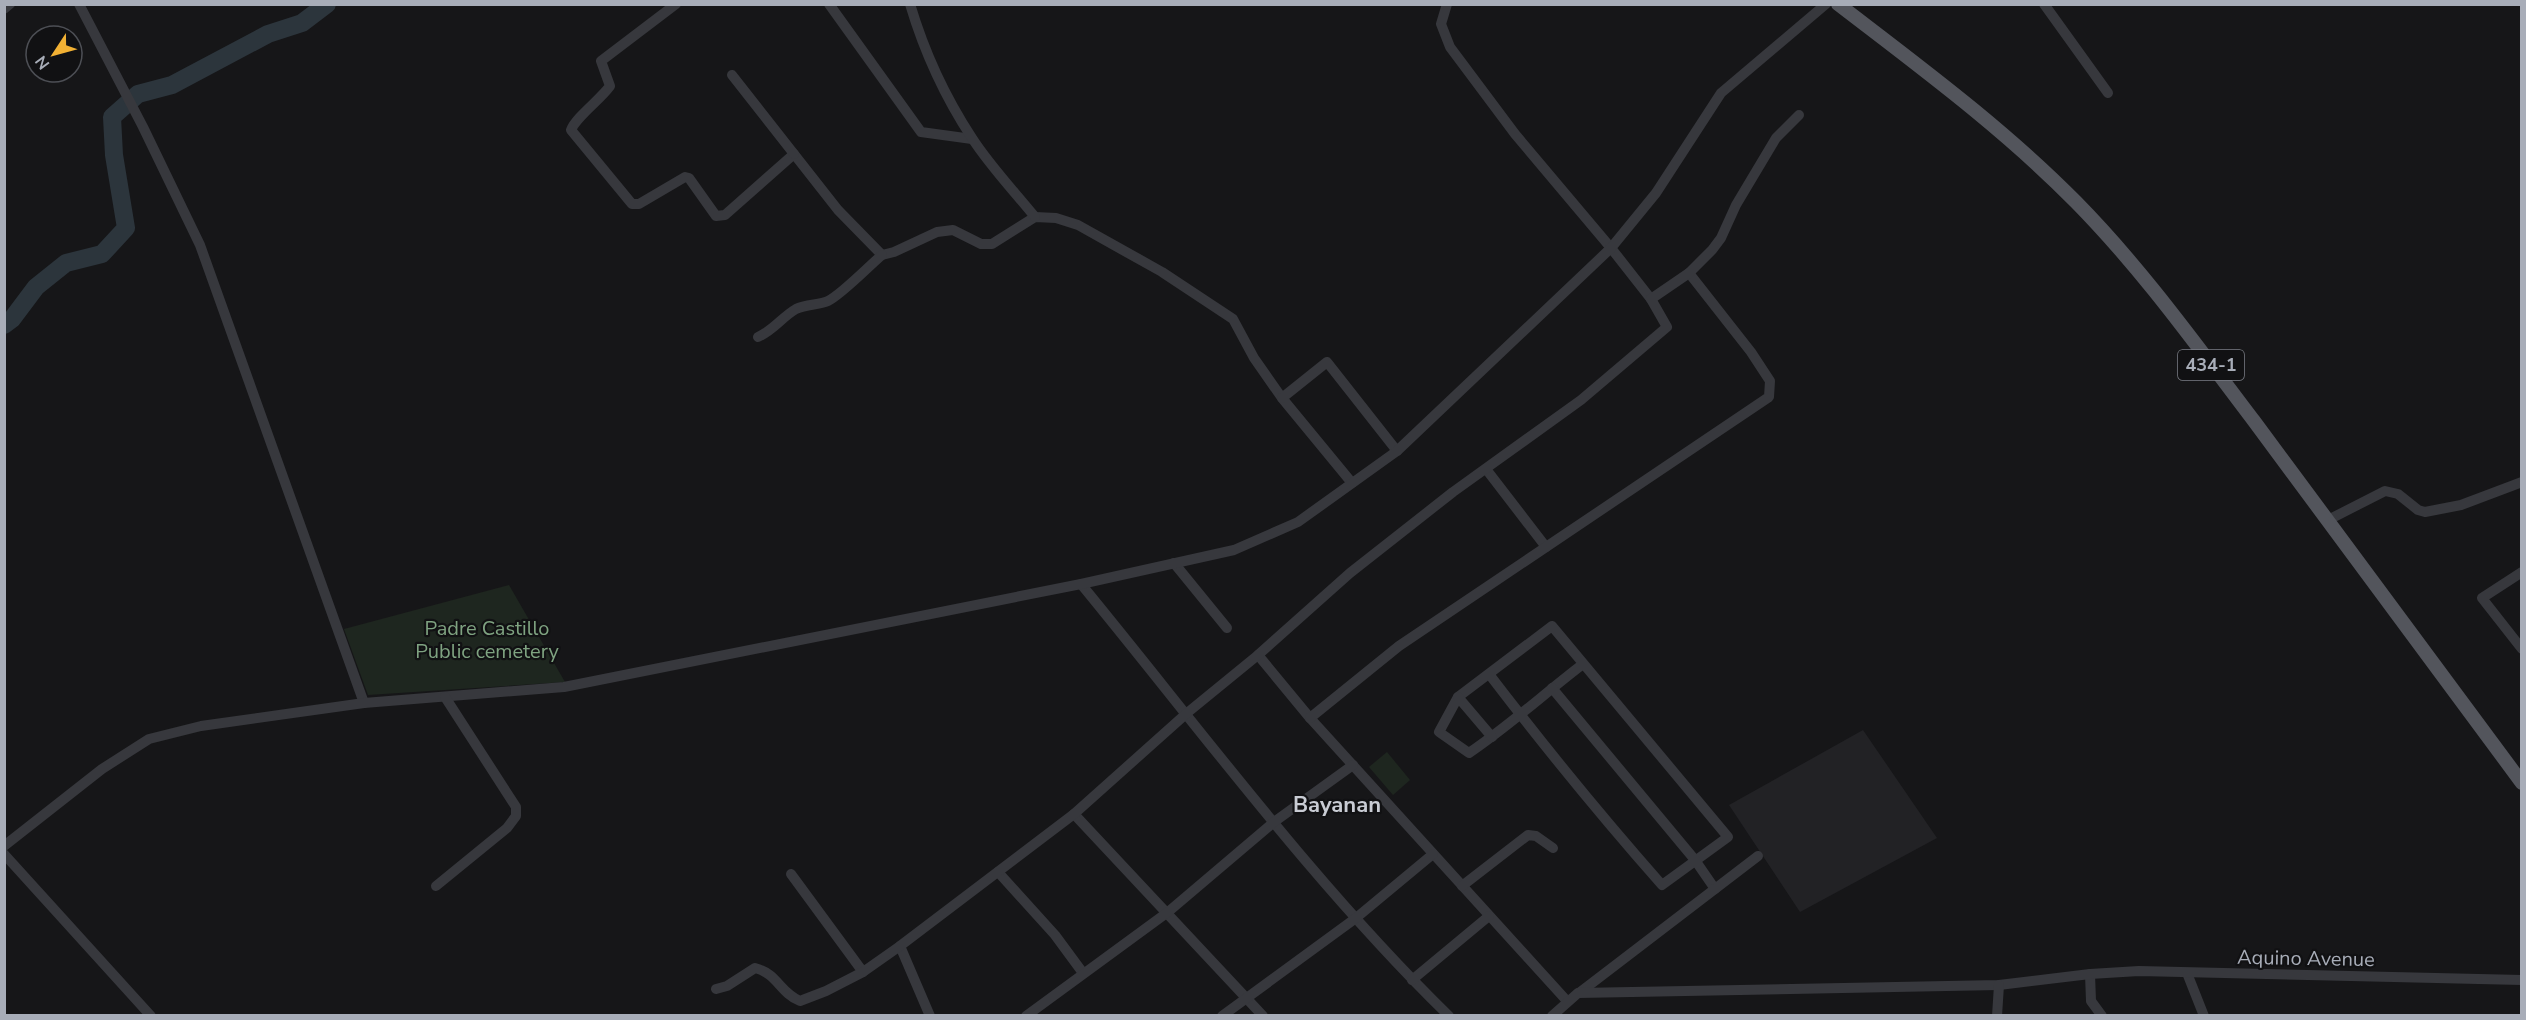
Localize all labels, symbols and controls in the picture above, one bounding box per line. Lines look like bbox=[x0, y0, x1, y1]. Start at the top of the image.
north arrow bbox=[24, 24, 84, 84]
text: N bbox=[30, 51, 55, 74]
road number: 434-1 bbox=[2178, 350, 2244, 380]
park label: Padre Castillo Public cemetery bbox=[415, 615, 559, 665]
district label: Bayanan bbox=[1293, 790, 1381, 820]
street label: Aquino Avenue bbox=[2237, 944, 2375, 973]

